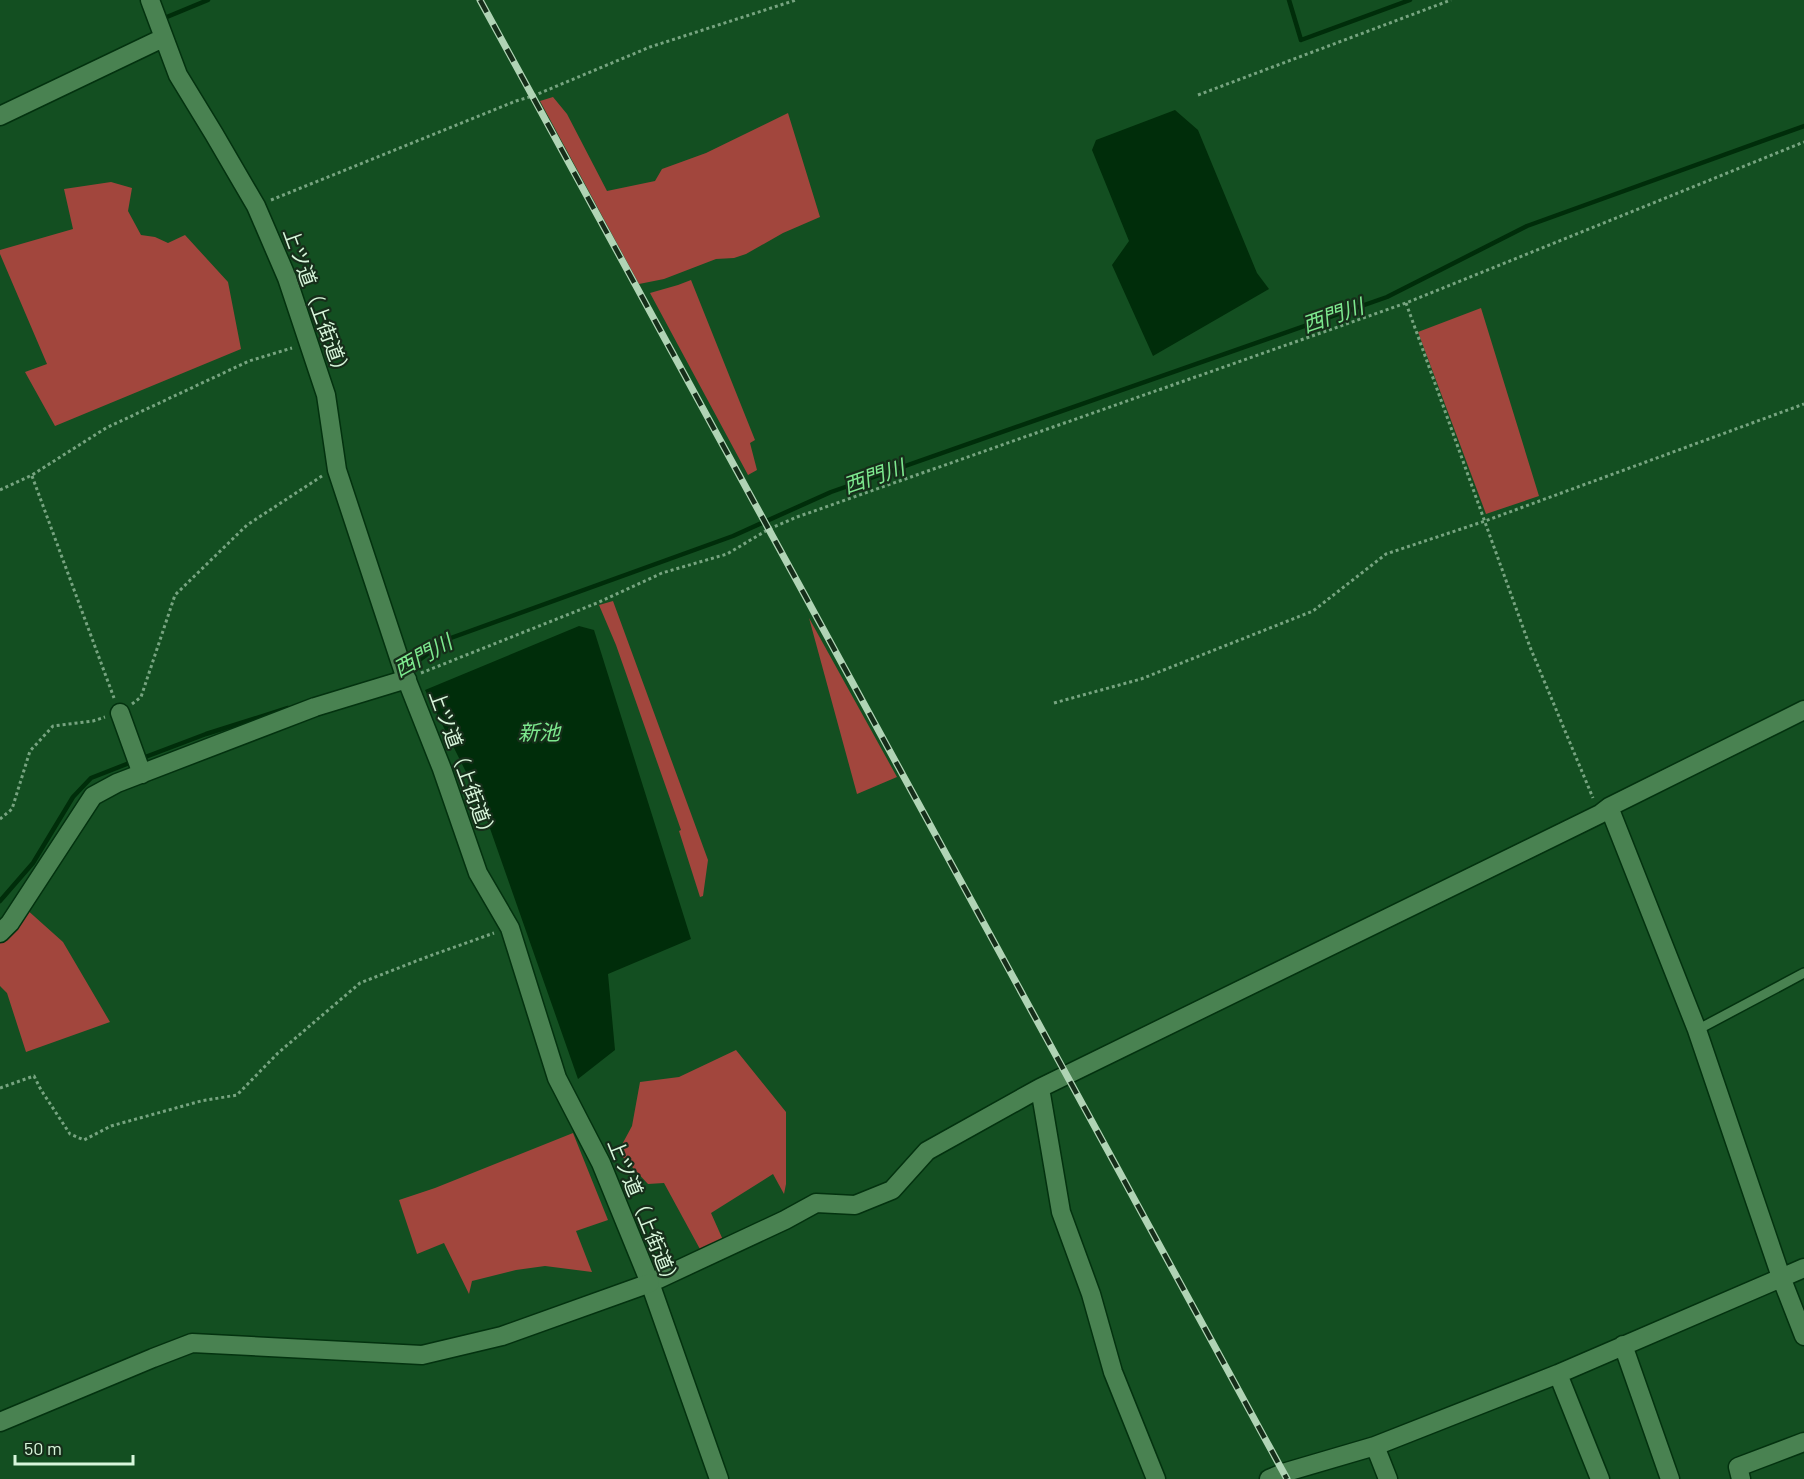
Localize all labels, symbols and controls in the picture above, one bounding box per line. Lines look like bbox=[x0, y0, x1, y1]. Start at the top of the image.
street label: 上ツ道（上街道） bbox=[279, 224, 357, 383]
water label: 西門川 bbox=[1299, 292, 1368, 337]
water label: 西門川 bbox=[840, 453, 909, 498]
water label: 西門川 bbox=[389, 628, 458, 681]
street label: 上ツ道（上街道） bbox=[425, 686, 503, 845]
water label: 新池 bbox=[518, 719, 562, 744]
street label: 上ツ道（上街道） bbox=[604, 1135, 686, 1292]
scale bar bbox=[15, 1428, 134, 1466]
text: 50 m bbox=[24, 1437, 62, 1459]

